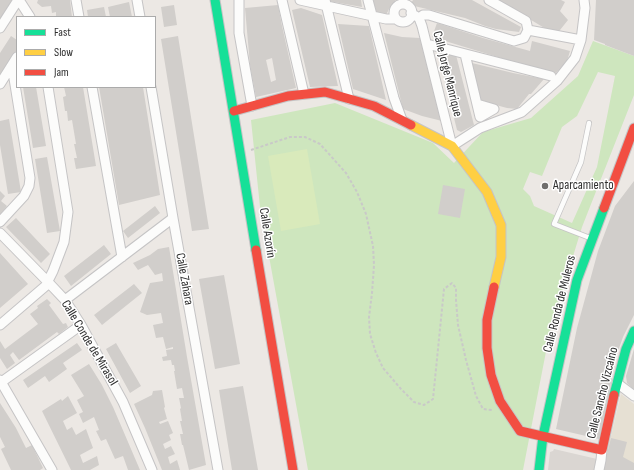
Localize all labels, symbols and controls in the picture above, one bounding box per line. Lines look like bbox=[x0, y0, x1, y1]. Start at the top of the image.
legend bbox=[16, 16, 156, 88]
text: Fast bbox=[54, 25, 71, 40]
street label: Calle Jorge Manrique bbox=[429, 30, 465, 118]
text: Slow bbox=[54, 45, 73, 60]
text: Jam bbox=[54, 65, 69, 80]
place label: Aparcamiento bbox=[553, 178, 614, 194]
marker: Aparcamiento bbox=[540, 181, 550, 191]
street label: Calle Azorín bbox=[255, 207, 279, 259]
street label: Calle Zahara bbox=[172, 252, 196, 306]
street label: Calle Ronda de Muleros bbox=[540, 254, 580, 354]
street label: Calle Conde de Mirasol bbox=[57, 297, 121, 389]
street label: Calle Sancho Vizcaíno bbox=[584, 346, 622, 440]

